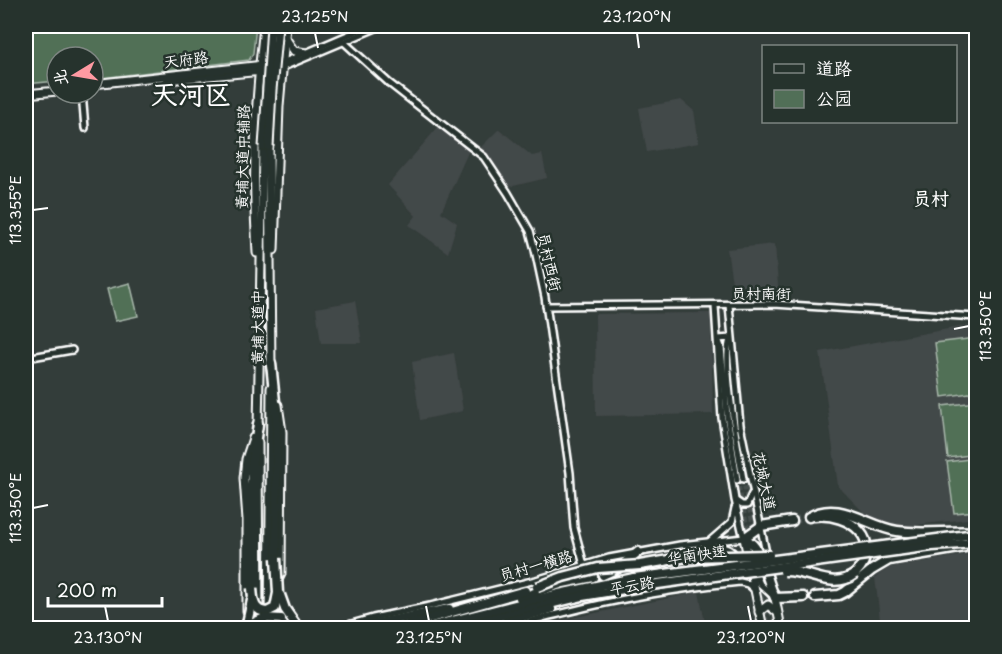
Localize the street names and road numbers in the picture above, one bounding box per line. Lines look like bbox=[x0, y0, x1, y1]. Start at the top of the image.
street label: 天府路 bbox=[162, 44, 210, 73]
street label: 黄埔大道中辅路 bbox=[229, 104, 254, 210]
street label: 员村西街 bbox=[533, 230, 568, 293]
street label: 员村南街 bbox=[731, 281, 791, 304]
street label: 黄埔大道中 bbox=[245, 289, 268, 365]
street label: 花城大道 bbox=[748, 449, 783, 512]
street label: 华南快速 bbox=[665, 538, 728, 569]
street label: 员村一横路 bbox=[496, 543, 575, 586]
street label: 平云路 bbox=[608, 569, 656, 600]

